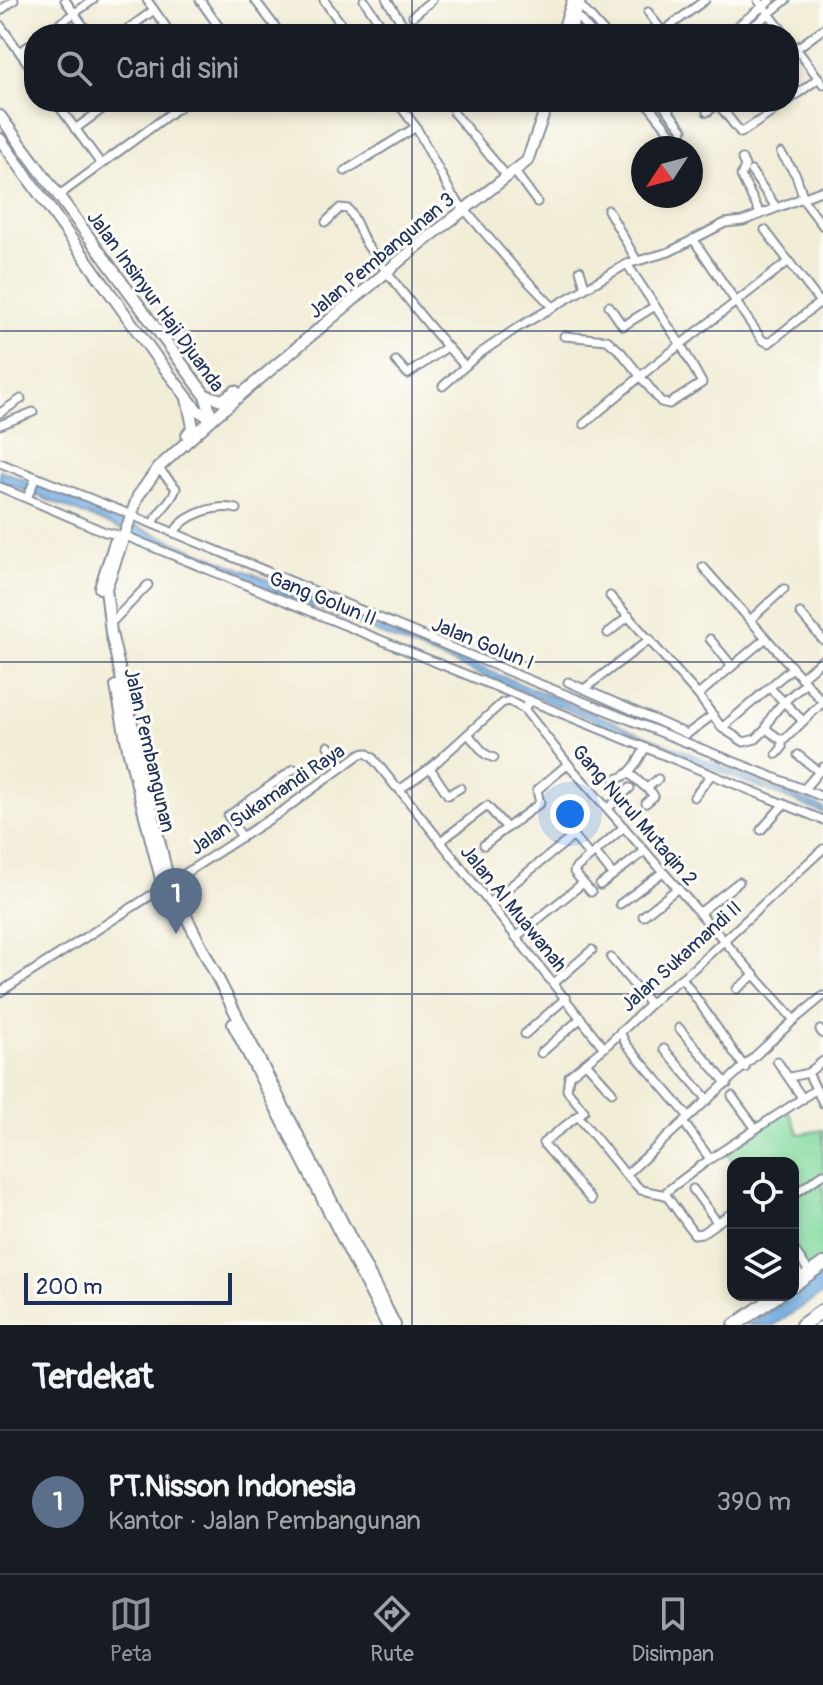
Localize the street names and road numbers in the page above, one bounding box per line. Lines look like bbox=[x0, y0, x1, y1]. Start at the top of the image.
street label: Jalan Pembangunan 3 bbox=[303, 187, 460, 324]
street label: Jalan Insinyur Haji Djuanda bbox=[81, 206, 230, 397]
street label: Gang Golun II bbox=[266, 566, 380, 631]
street label: Jalan Golun I bbox=[428, 612, 538, 675]
street label: Jalan Pembangunan bbox=[118, 666, 181, 835]
street label: Jalan Sukamandi Raya bbox=[185, 738, 350, 861]
street label: Gang Nurul Mutaqin 2 bbox=[566, 740, 703, 891]
street label: Jalan Al Muawanah bbox=[455, 840, 572, 977]
street label: Jalan Sukamandi II bbox=[616, 896, 747, 1017]

